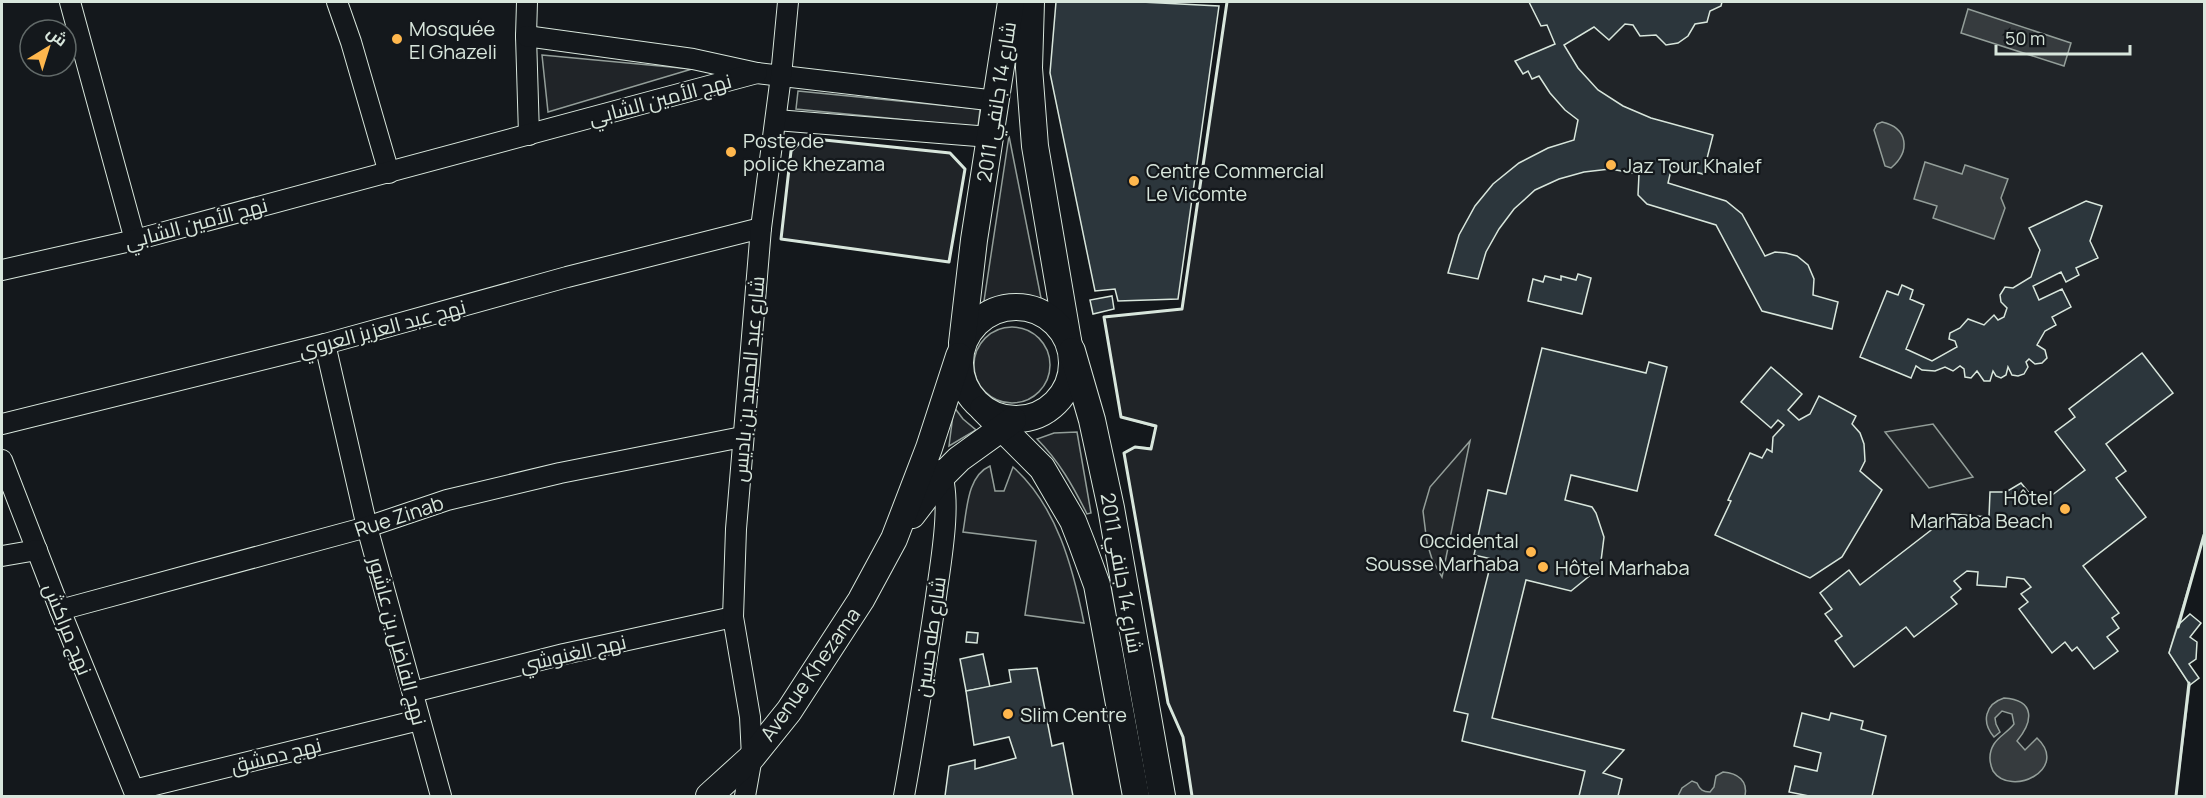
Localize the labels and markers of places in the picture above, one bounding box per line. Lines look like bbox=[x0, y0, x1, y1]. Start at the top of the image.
place label: Mosquée El Ghazeli bbox=[409, 15, 497, 65]
marker: Mosquée El Ghazeli bbox=[390, 32, 404, 46]
place label: Poste de police khezama bbox=[743, 127, 885, 177]
marker: Poste de police khezama bbox=[724, 145, 738, 159]
place label: Jaz Tour Khalef bbox=[1623, 152, 1762, 179]
place label: Centre Commercial Le Vicomte bbox=[1146, 157, 1324, 207]
marker: Jaz Tour Khalef bbox=[1604, 158, 1618, 172]
marker: Centre Commercial Le Vicomte bbox=[1127, 174, 1141, 188]
place label: Hôtel Marhaba Beach bbox=[1910, 484, 2053, 534]
marker: Hôtel Marhaba Beach bbox=[2058, 502, 2072, 516]
place label: Occidental Sousse Marhaba bbox=[1365, 527, 1519, 577]
marker: Occidental Sousse Marhaba bbox=[1524, 545, 1538, 559]
place label: Hôtel Marhaba bbox=[1555, 554, 1690, 581]
marker: Hôtel Marhaba bbox=[1536, 560, 1550, 574]
place label: Slim Centre bbox=[1020, 701, 1127, 728]
marker: Slim Centre bbox=[1001, 707, 1015, 721]

